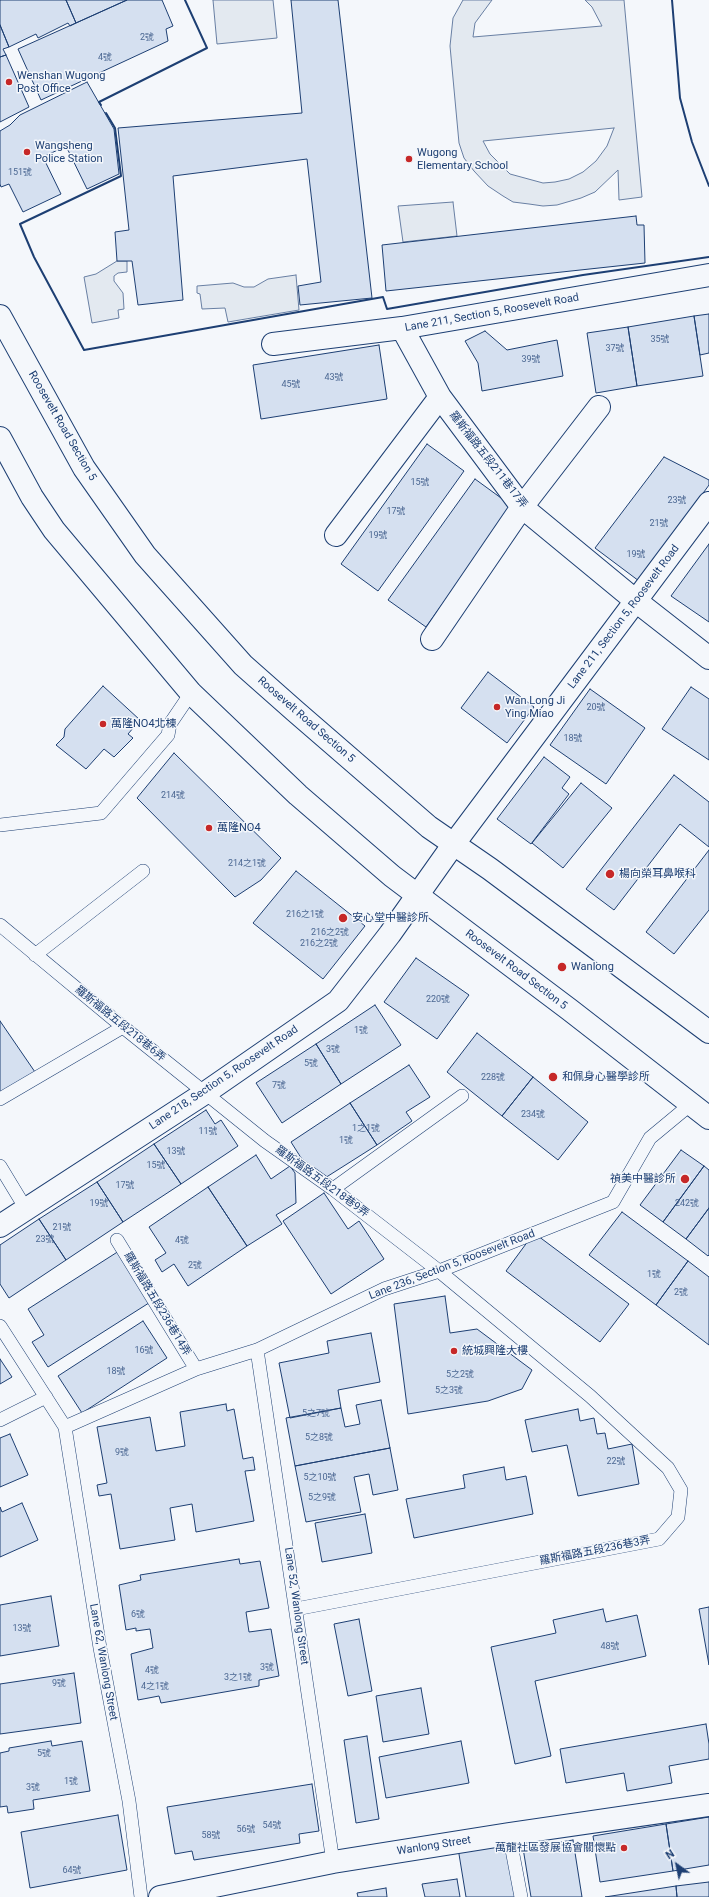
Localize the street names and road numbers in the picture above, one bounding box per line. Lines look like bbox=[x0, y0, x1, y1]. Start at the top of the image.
street label: Lane 211, Section 5, Roosevelt Road bbox=[404, 291, 580, 335]
street label: Roosevelt Road Section 5 bbox=[25, 369, 99, 483]
street label: 羅斯福路五段211巷17弄 bbox=[446, 409, 530, 511]
street label: Lane 211, Section 5, Roosevelt Road bbox=[566, 542, 682, 692]
street label: Roosevelt Road Section 5 bbox=[255, 674, 357, 766]
street label: Roosevelt Road Section 5 bbox=[462, 927, 570, 1013]
street label: 羅斯福路五段218巷6弄 bbox=[72, 983, 168, 1065]
street label: Lane 218, Section 5, Roosevelt Road bbox=[147, 1023, 301, 1133]
street label: 羅斯福路五段218巷9弄 bbox=[273, 1144, 371, 1220]
street label: Lane 236, Section 5, Roosevelt Road bbox=[367, 1227, 537, 1303]
street label: 羅斯福路五段236巷14弄 bbox=[121, 1250, 193, 1358]
street label: 羅斯福路五段236巷3弄 bbox=[538, 1534, 652, 1568]
street label: Lane 52, Wanlong Street bbox=[281, 1546, 311, 1666]
street label: Lane 62, Wanlong Street bbox=[86, 1603, 120, 1721]
street label: Wanlong Street bbox=[396, 1834, 472, 1858]

